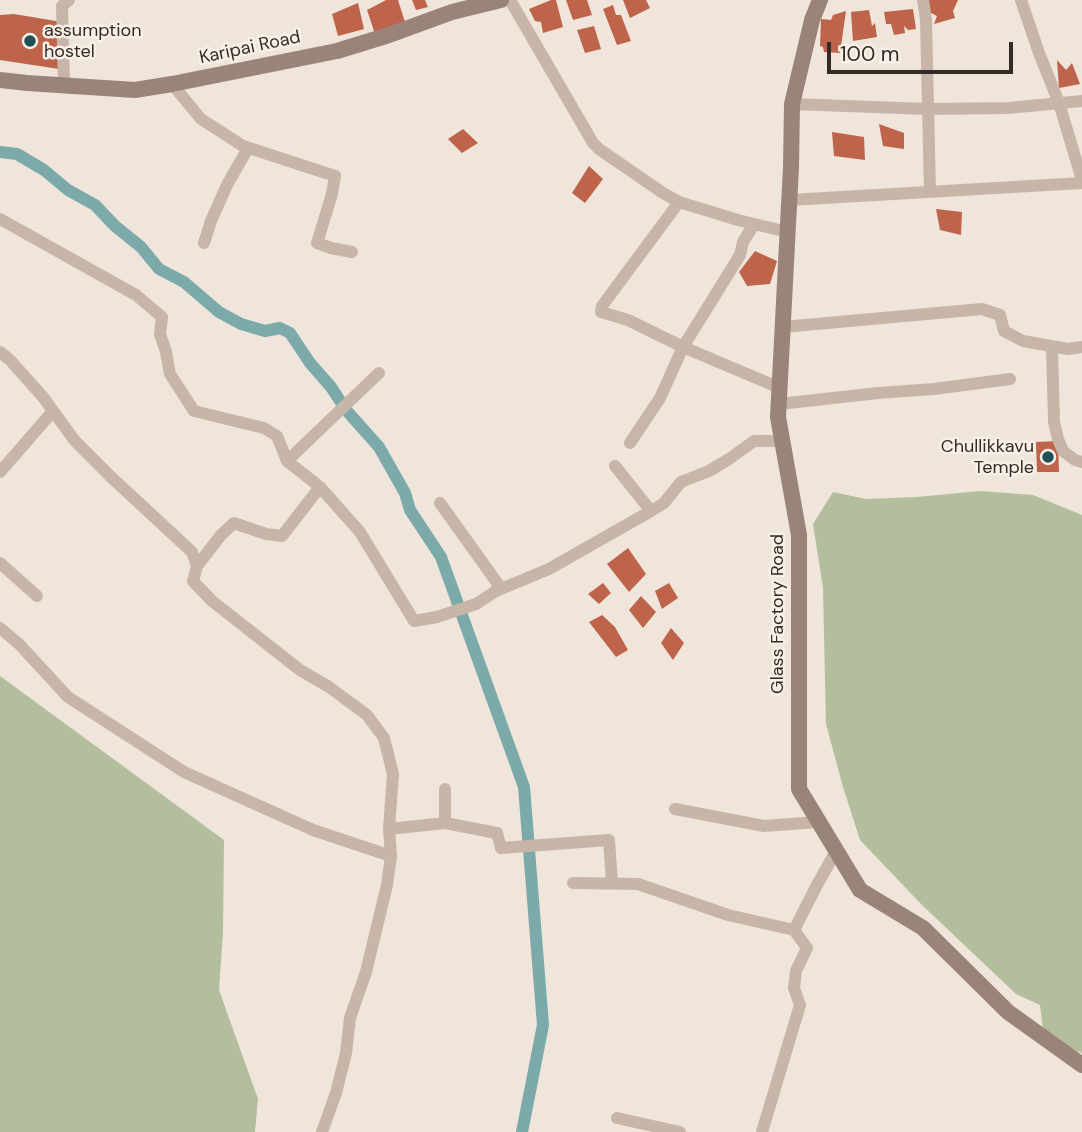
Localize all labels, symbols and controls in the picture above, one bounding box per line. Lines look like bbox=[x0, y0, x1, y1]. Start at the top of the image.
place label: assumption hostel bbox=[44, 20, 142, 62]
street label: Karipai Road bbox=[197, 27, 303, 69]
scale bar bbox=[830, 28, 1016, 72]
marker: assumption hostel bbox=[22, 33, 38, 49]
text: 100 m bbox=[840, 40, 900, 68]
place label: Chullikkavu Temple bbox=[941, 436, 1034, 478]
marker: Chullikkavu Temple bbox=[1040, 449, 1056, 465]
street label: Glass Factory Road bbox=[767, 534, 789, 694]

